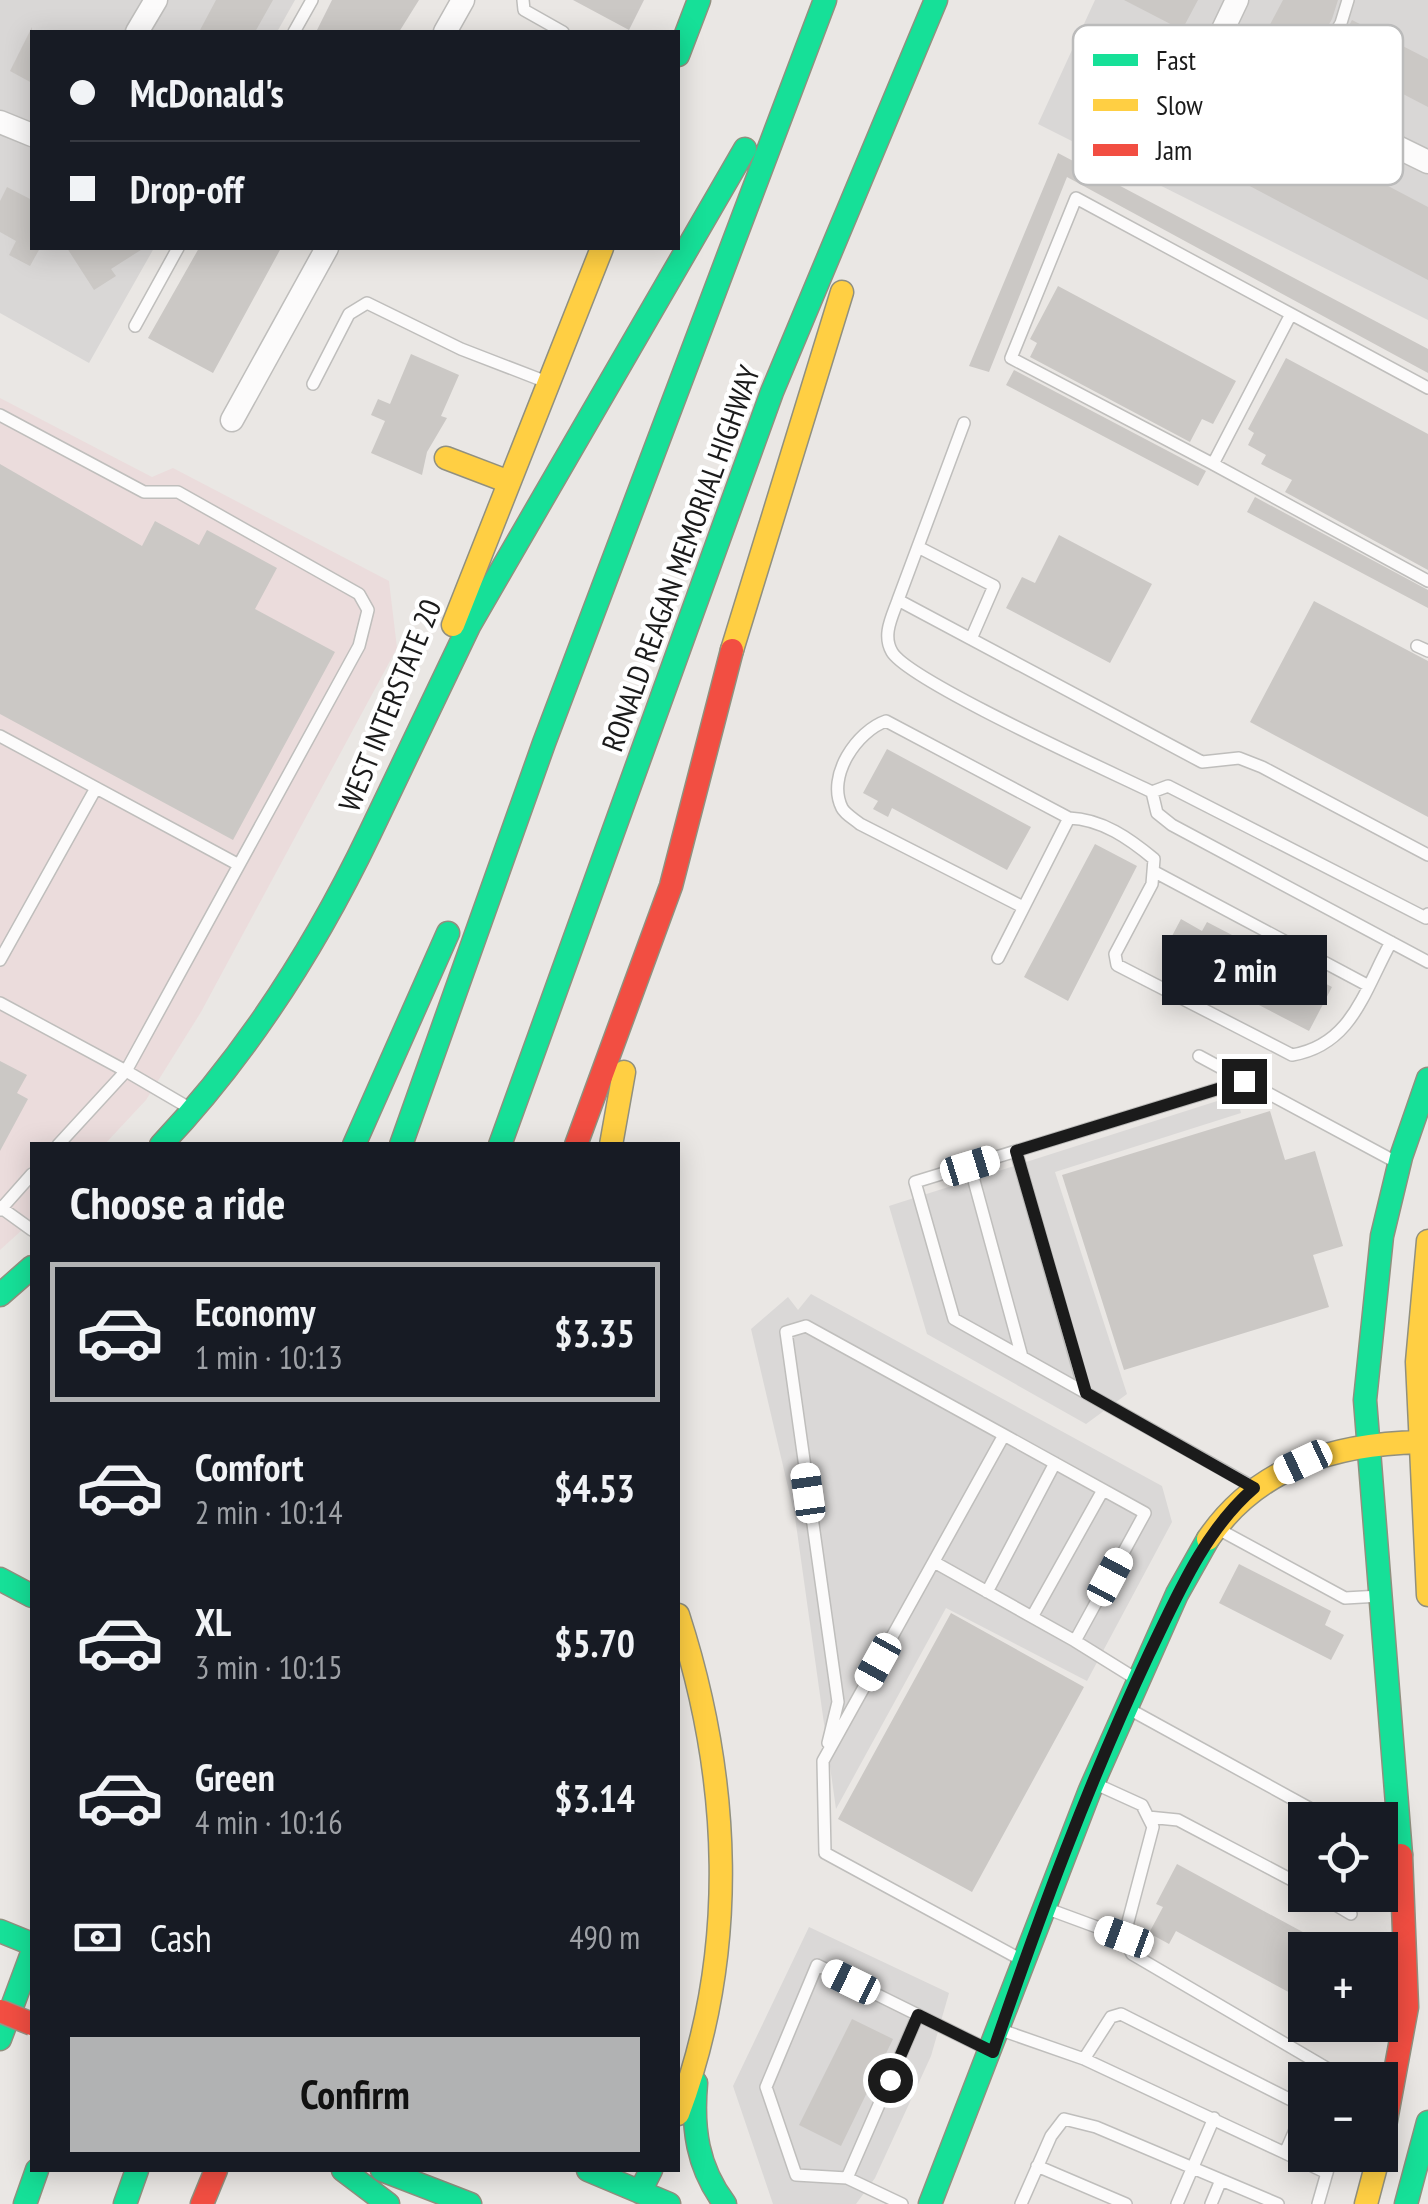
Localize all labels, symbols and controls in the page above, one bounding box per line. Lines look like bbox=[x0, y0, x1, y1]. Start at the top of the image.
legend bbox=[1073, 25, 1403, 185]
text: Fast bbox=[1156, 41, 1196, 78]
text: McDonald's bbox=[130, 68, 284, 117]
text: Slow bbox=[1156, 86, 1203, 123]
text: Jam bbox=[1155, 131, 1192, 168]
text: Drop-off bbox=[130, 164, 244, 213]
street label: RONALD REAGAN MEMORIAL HIGHWAY bbox=[592, 360, 768, 756]
street label: WEST INTERSTATE 20 bbox=[329, 593, 449, 817]
callout: 2 min bbox=[1162, 936, 1326, 1006]
text: 2 min bbox=[1212, 949, 1277, 991]
route end bbox=[1222, 1059, 1267, 1104]
car bbox=[937, 1143, 1003, 1189]
text: Choose a ride bbox=[70, 1173, 285, 1231]
icon: car bbox=[75, 1287, 165, 1377]
text: Economy bbox=[195, 1287, 315, 1336]
text: $3.35 bbox=[554, 1308, 635, 1357]
text: 1 min · 10:13 bbox=[195, 1336, 343, 1378]
car bbox=[1269, 1436, 1337, 1488]
icon: car bbox=[75, 1442, 165, 1532]
text: Comfort bbox=[195, 1442, 304, 1491]
car bbox=[789, 1461, 827, 1525]
text: $4.53 bbox=[554, 1463, 635, 1512]
text: 2 min · 10:14 bbox=[195, 1491, 343, 1533]
car bbox=[1083, 1543, 1137, 1611]
icon: car bbox=[75, 1597, 165, 1687]
text: XL bbox=[195, 1597, 231, 1646]
text: $5.70 bbox=[554, 1618, 635, 1667]
car bbox=[850, 1628, 906, 1696]
text: 3 min · 10:15 bbox=[195, 1646, 343, 1688]
icon: car bbox=[75, 1752, 165, 1842]
text: Green bbox=[195, 1752, 275, 1801]
text: $3.14 bbox=[554, 1773, 635, 1822]
text: 4 min · 10:16 bbox=[195, 1801, 343, 1843]
map controls bbox=[1288, 1802, 1398, 2172]
button: locate bbox=[1288, 1802, 1398, 1912]
icon: cash bbox=[70, 1910, 125, 1965]
text: Cash bbox=[150, 1913, 212, 1962]
car bbox=[1091, 1913, 1157, 1961]
text: 490 m bbox=[569, 1916, 640, 1958]
button: + bbox=[1288, 1932, 1398, 2042]
car bbox=[817, 1955, 885, 2009]
button: Confirm bbox=[70, 2037, 640, 2152]
route start bbox=[868, 2058, 913, 2103]
button: − bbox=[1288, 2062, 1398, 2172]

